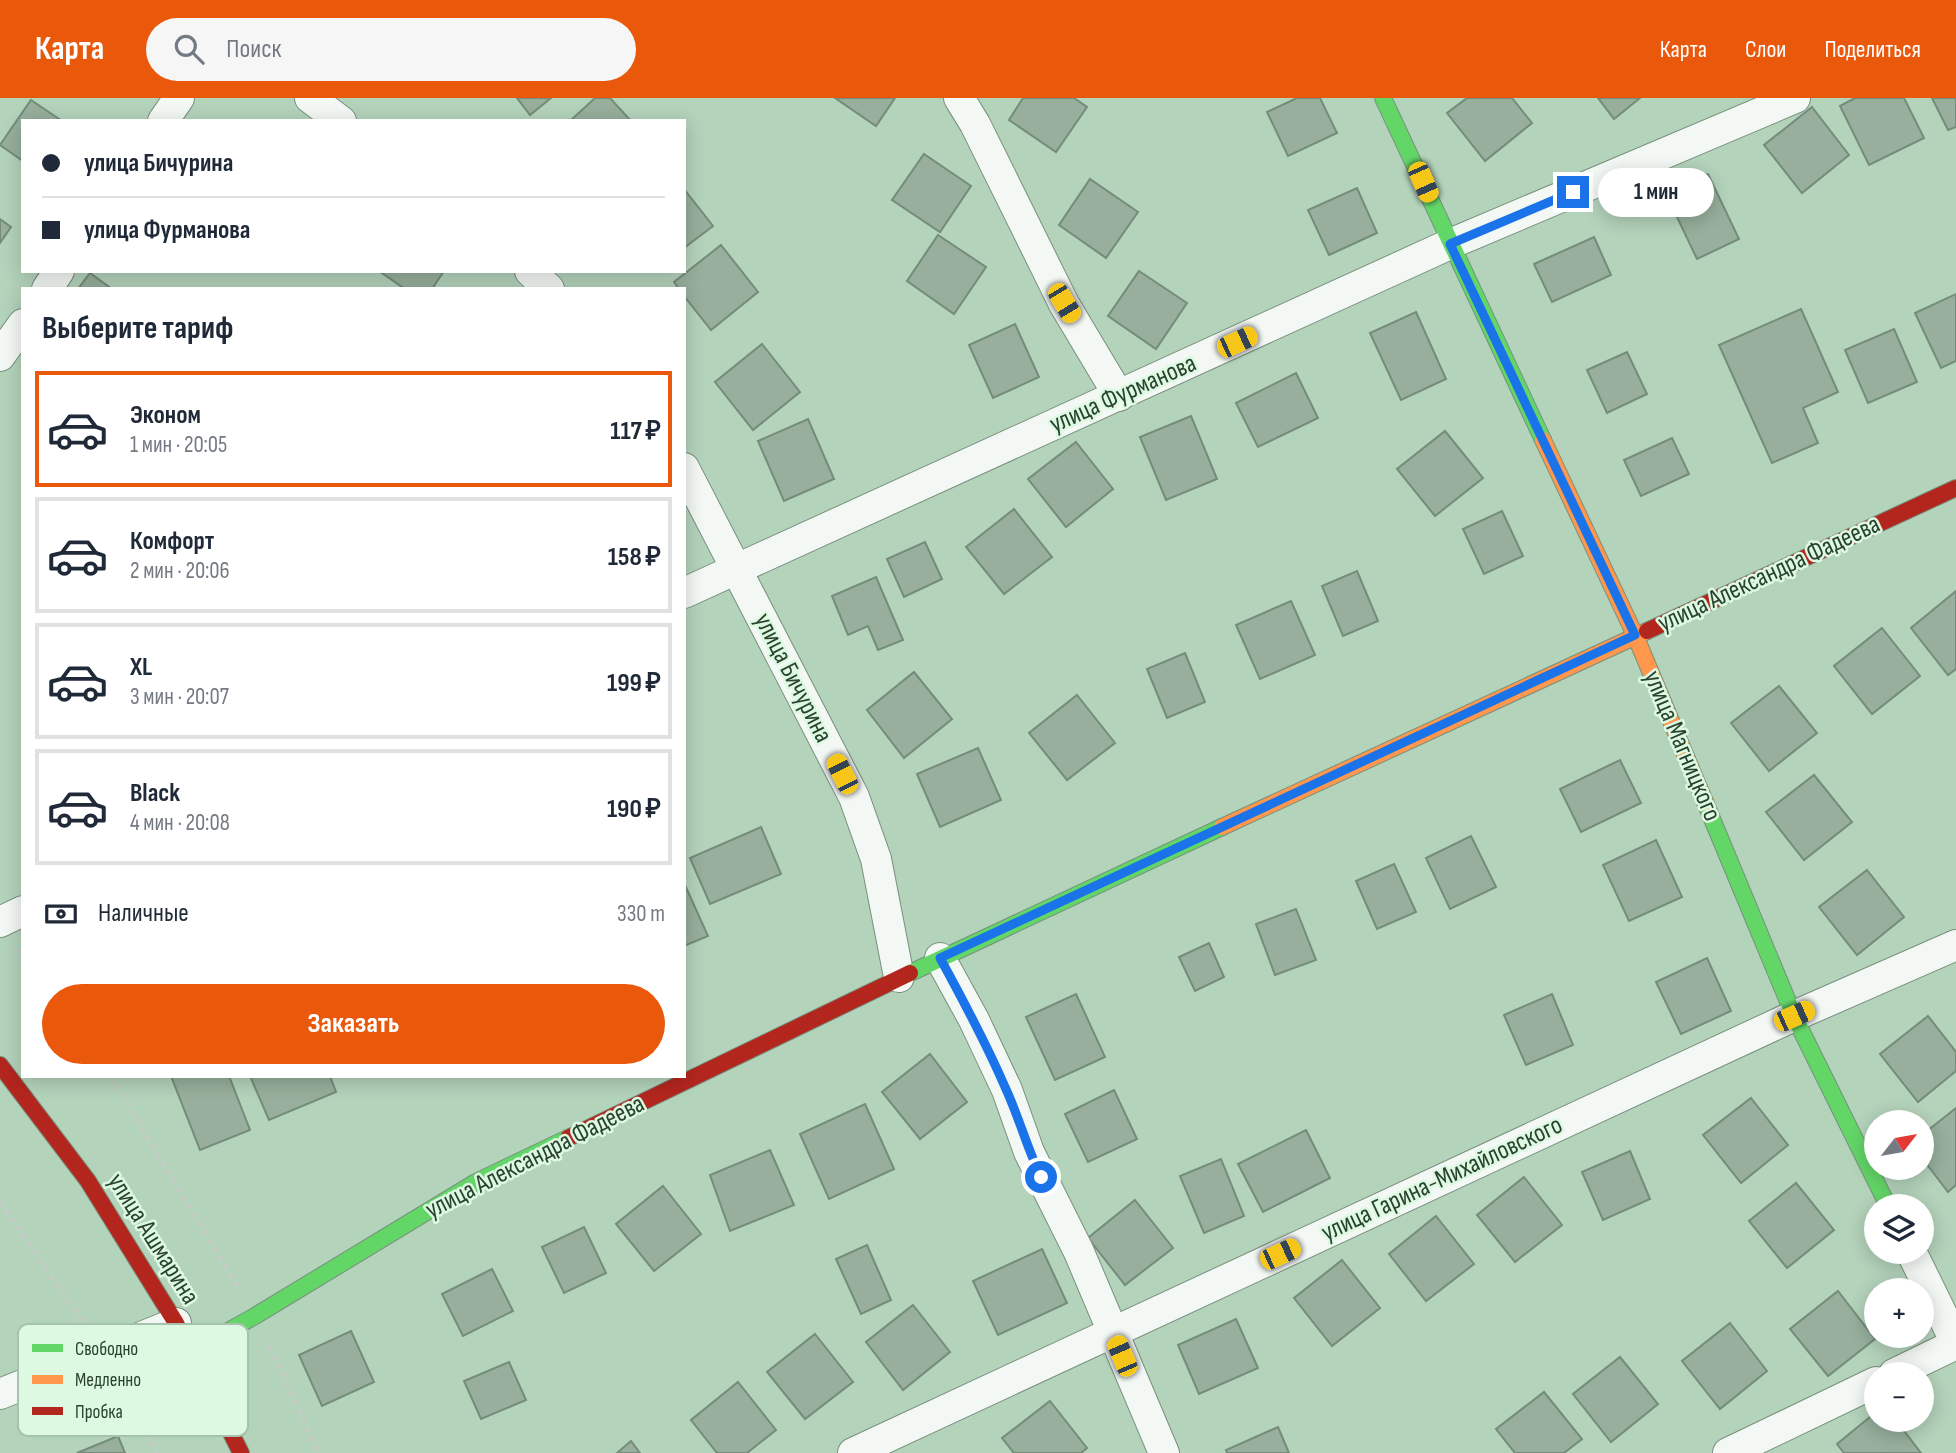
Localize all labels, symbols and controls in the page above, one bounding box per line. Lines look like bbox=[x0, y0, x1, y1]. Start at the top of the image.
search box bbox=[146, 18, 636, 81]
text: Карта bbox=[35, 29, 104, 69]
icon: search bbox=[170, 30, 208, 68]
text: Поиск bbox=[226, 34, 281, 65]
text: Карта bbox=[1660, 35, 1707, 64]
text: Слои bbox=[1745, 35, 1786, 64]
text: Поделиться bbox=[1824, 35, 1921, 64]
text: улица Бичурина bbox=[84, 148, 233, 179]
car bbox=[1405, 159, 1442, 205]
callout: 1 мин bbox=[1598, 168, 1713, 217]
route end bbox=[1557, 176, 1589, 208]
text: 1 мин bbox=[1634, 178, 1678, 206]
text: улица Фурманова bbox=[84, 215, 250, 246]
car bbox=[1045, 280, 1084, 326]
text: Выберите тариф bbox=[42, 309, 233, 348]
car bbox=[1214, 324, 1261, 360]
street label: улица Фурманова bbox=[1045, 348, 1201, 440]
icon: car bbox=[46, 398, 109, 461]
text: Эконом bbox=[130, 400, 201, 431]
text: 117 ₽ bbox=[610, 416, 661, 447]
text: 1 мин · 20:05 bbox=[130, 431, 227, 459]
street label: улица Александра Фадеева bbox=[1653, 509, 1885, 639]
icon: car bbox=[46, 524, 109, 587]
text: Комфорт bbox=[130, 526, 214, 557]
text: 158 ₽ bbox=[608, 542, 661, 573]
text: 2 мин · 20:06 bbox=[130, 557, 230, 585]
street label: улица Бичурина bbox=[747, 608, 839, 748]
icon: car bbox=[46, 650, 109, 713]
text: XL bbox=[130, 652, 152, 683]
street label: улица Магницкого bbox=[1636, 666, 1728, 826]
text: 199 ₽ bbox=[607, 668, 661, 699]
text: 3 мин · 20:07 bbox=[130, 683, 229, 711]
car bbox=[824, 751, 861, 797]
icon: car bbox=[46, 776, 109, 839]
text: Black bbox=[130, 778, 180, 809]
text: 190 ₽ bbox=[607, 794, 661, 825]
text: 4 мин · 20:08 bbox=[130, 809, 230, 837]
icon: cash bbox=[42, 895, 80, 933]
text: Наличные bbox=[98, 898, 189, 929]
text: 330 m bbox=[617, 900, 665, 928]
button: Заказать bbox=[42, 984, 665, 1064]
car bbox=[1771, 998, 1818, 1034]
street label: улица Александра Фадеева bbox=[420, 1088, 650, 1226]
street label: улица Гарина-Михайловского bbox=[1317, 1110, 1567, 1248]
north arrow bbox=[1864, 1110, 1934, 1180]
map controls bbox=[1864, 1110, 1934, 1432]
route start bbox=[1025, 1161, 1057, 1193]
street label: улица Ашмарина bbox=[101, 1168, 205, 1310]
button: layers bbox=[1864, 1194, 1934, 1264]
car bbox=[1257, 1236, 1304, 1272]
button: + bbox=[1864, 1278, 1934, 1348]
legend bbox=[18, 1324, 248, 1436]
car bbox=[1105, 1333, 1140, 1379]
text: Свободно bbox=[75, 1338, 138, 1361]
button: − bbox=[1864, 1362, 1934, 1432]
text: Медленно bbox=[75, 1369, 141, 1392]
text: Пробка bbox=[75, 1401, 123, 1424]

